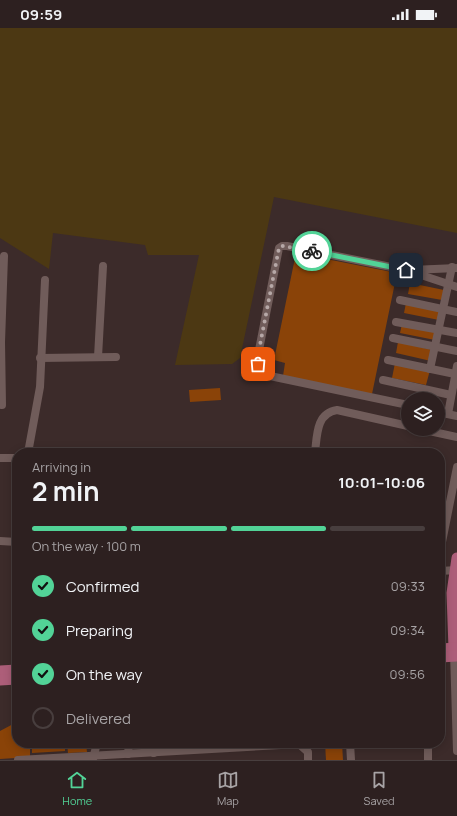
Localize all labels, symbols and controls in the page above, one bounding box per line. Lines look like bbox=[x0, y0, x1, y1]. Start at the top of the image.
text: 09:59 bbox=[20, 4, 62, 25]
courier bbox=[292, 231, 332, 271]
icon: bike bbox=[301, 240, 323, 262]
pin bbox=[389, 253, 423, 287]
icon: home bbox=[395, 259, 417, 281]
pin bbox=[241, 347, 275, 381]
icon: bag bbox=[247, 353, 269, 375]
map controls bbox=[401, 392, 445, 436]
button: layers bbox=[401, 392, 445, 436]
text: Arriving in bbox=[32, 458, 91, 476]
text: 10:01–10:06 bbox=[338, 472, 425, 493]
text: 2 min bbox=[32, 473, 100, 509]
text: On the way · 100 m bbox=[32, 537, 141, 555]
icon: check bbox=[32, 575, 54, 597]
text: Confirmed bbox=[66, 576, 139, 597]
text: 09:33 bbox=[391, 577, 425, 595]
icon: check bbox=[32, 619, 54, 641]
text: Preparing bbox=[66, 620, 133, 641]
text: 09:34 bbox=[390, 621, 425, 639]
icon: check bbox=[32, 663, 54, 685]
text: On the way bbox=[66, 664, 142, 685]
text: 09:56 bbox=[390, 665, 425, 683]
text: Delivered bbox=[66, 708, 131, 729]
tab: Home bbox=[62, 769, 92, 808]
tab: Map bbox=[217, 769, 239, 808]
tab: Saved bbox=[364, 769, 395, 808]

